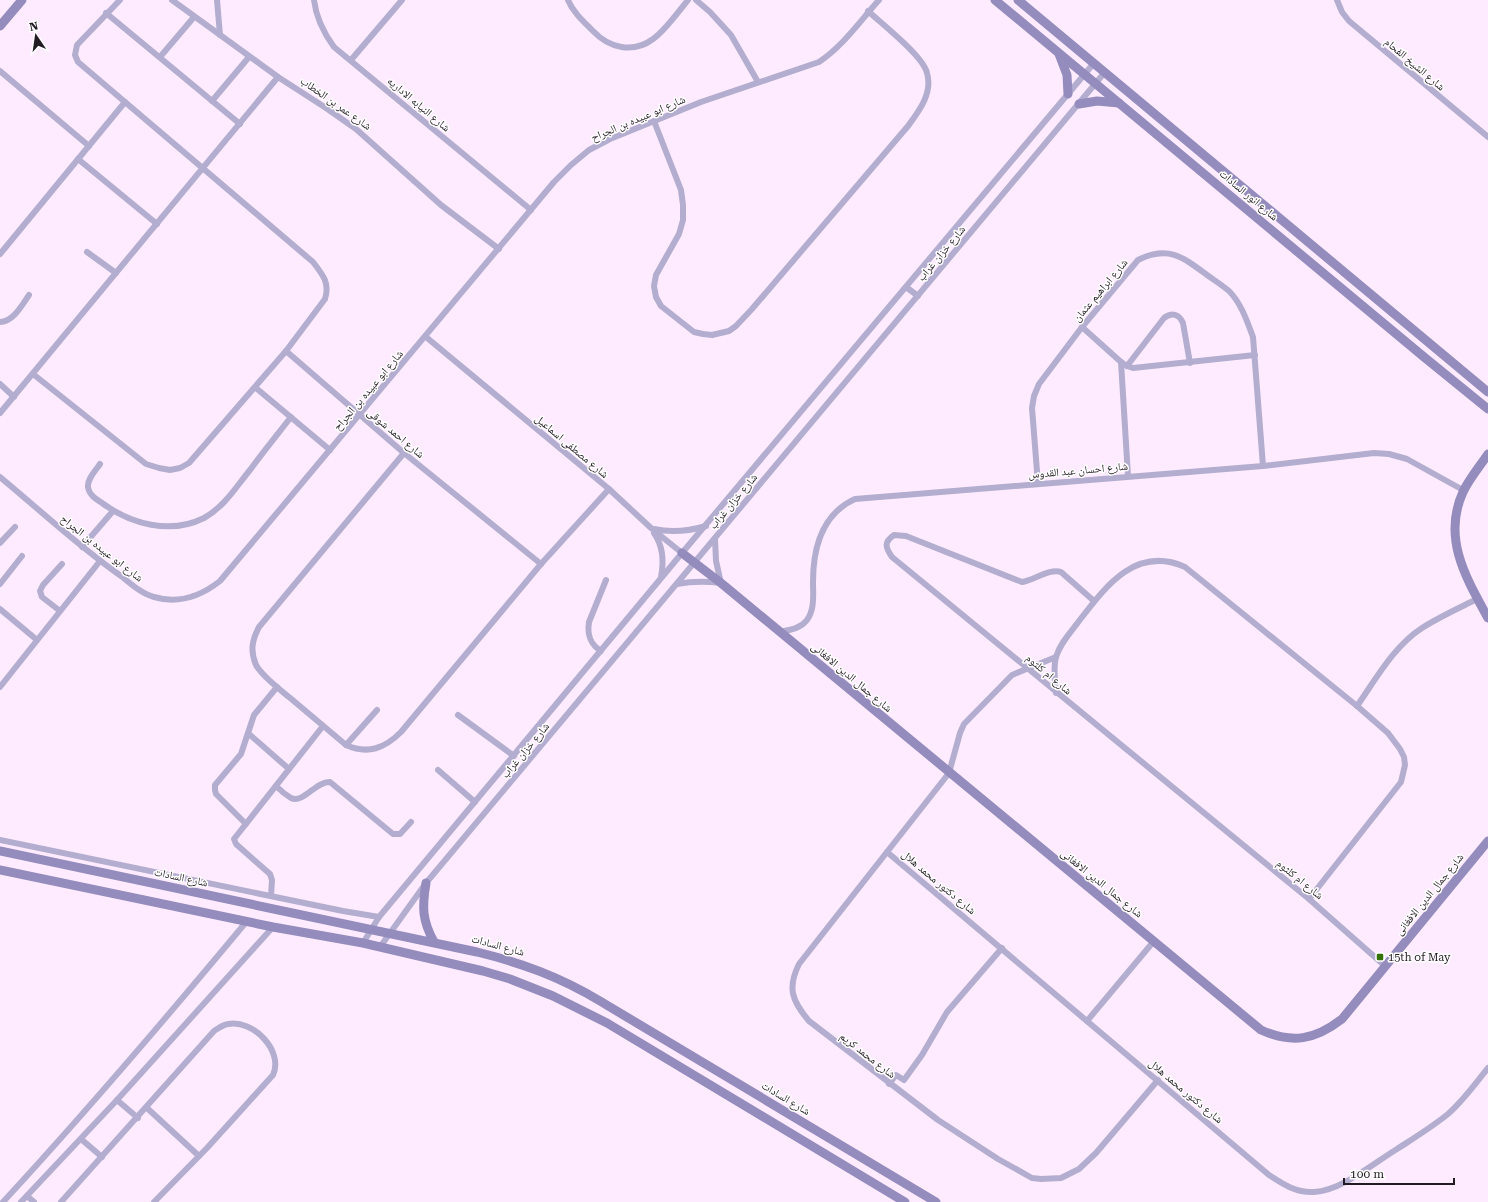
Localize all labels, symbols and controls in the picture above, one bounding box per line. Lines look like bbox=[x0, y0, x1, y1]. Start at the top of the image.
north arrow bbox=[16, 16, 56, 56]
text: N bbox=[28, 19, 40, 34]
street label: شارع الشيخ الفحام bbox=[1382, 35, 1447, 93]
street label: شارع عمر بن الخطاب bbox=[298, 74, 374, 133]
street label: شارع النيابه الاداريه bbox=[385, 74, 453, 134]
street label: شارع ابو عبيده بن الجراح bbox=[589, 93, 687, 144]
street label: شارع انور السادات bbox=[1217, 167, 1281, 224]
street label: شارع خزان غراب bbox=[915, 223, 968, 284]
street label: شارع ابراهيم عثمان bbox=[1070, 256, 1131, 325]
street label: شارع ابو عبيده بن الجراح bbox=[331, 347, 406, 433]
street label: شارع احمد شوقى bbox=[365, 406, 427, 461]
street label: شارع مصطفى اسماعيل bbox=[532, 412, 611, 481]
street label: شارع احسان عبد القدوس bbox=[1028, 460, 1128, 481]
street label: شارع خزان غراب bbox=[707, 471, 760, 532]
street label: شارع ابو عبيده بن الجراح bbox=[58, 512, 146, 585]
street label: شارع جمال الدين الافغانى bbox=[809, 640, 895, 715]
street label: شارع ام كلثوم bbox=[1023, 651, 1074, 697]
street label: شارع خزان غراب bbox=[499, 720, 552, 781]
street label: شارع جمال الدين الافغانى bbox=[1058, 846, 1145, 920]
street label: شارع دكتور محمد هلال bbox=[899, 848, 978, 917]
street label: شارع جمال الدين الافغانى bbox=[1392, 851, 1466, 938]
street label: شارع ام كلثوم bbox=[1274, 857, 1326, 902]
street label: شارع السادات bbox=[153, 865, 209, 890]
street label: شارع السادات bbox=[470, 932, 526, 959]
place label: 15th of May bbox=[1388, 951, 1451, 964]
marker: 15th of May bbox=[1375, 952, 1385, 962]
street label: شارع محمد كريم bbox=[837, 1030, 898, 1082]
street label: شارع دكتور محمد هلال bbox=[1146, 1057, 1225, 1126]
street label: شارع السادات bbox=[759, 1079, 812, 1118]
scale bar bbox=[1344, 1160, 1454, 1186]
text: 100 m bbox=[1350, 1167, 1384, 1181]

